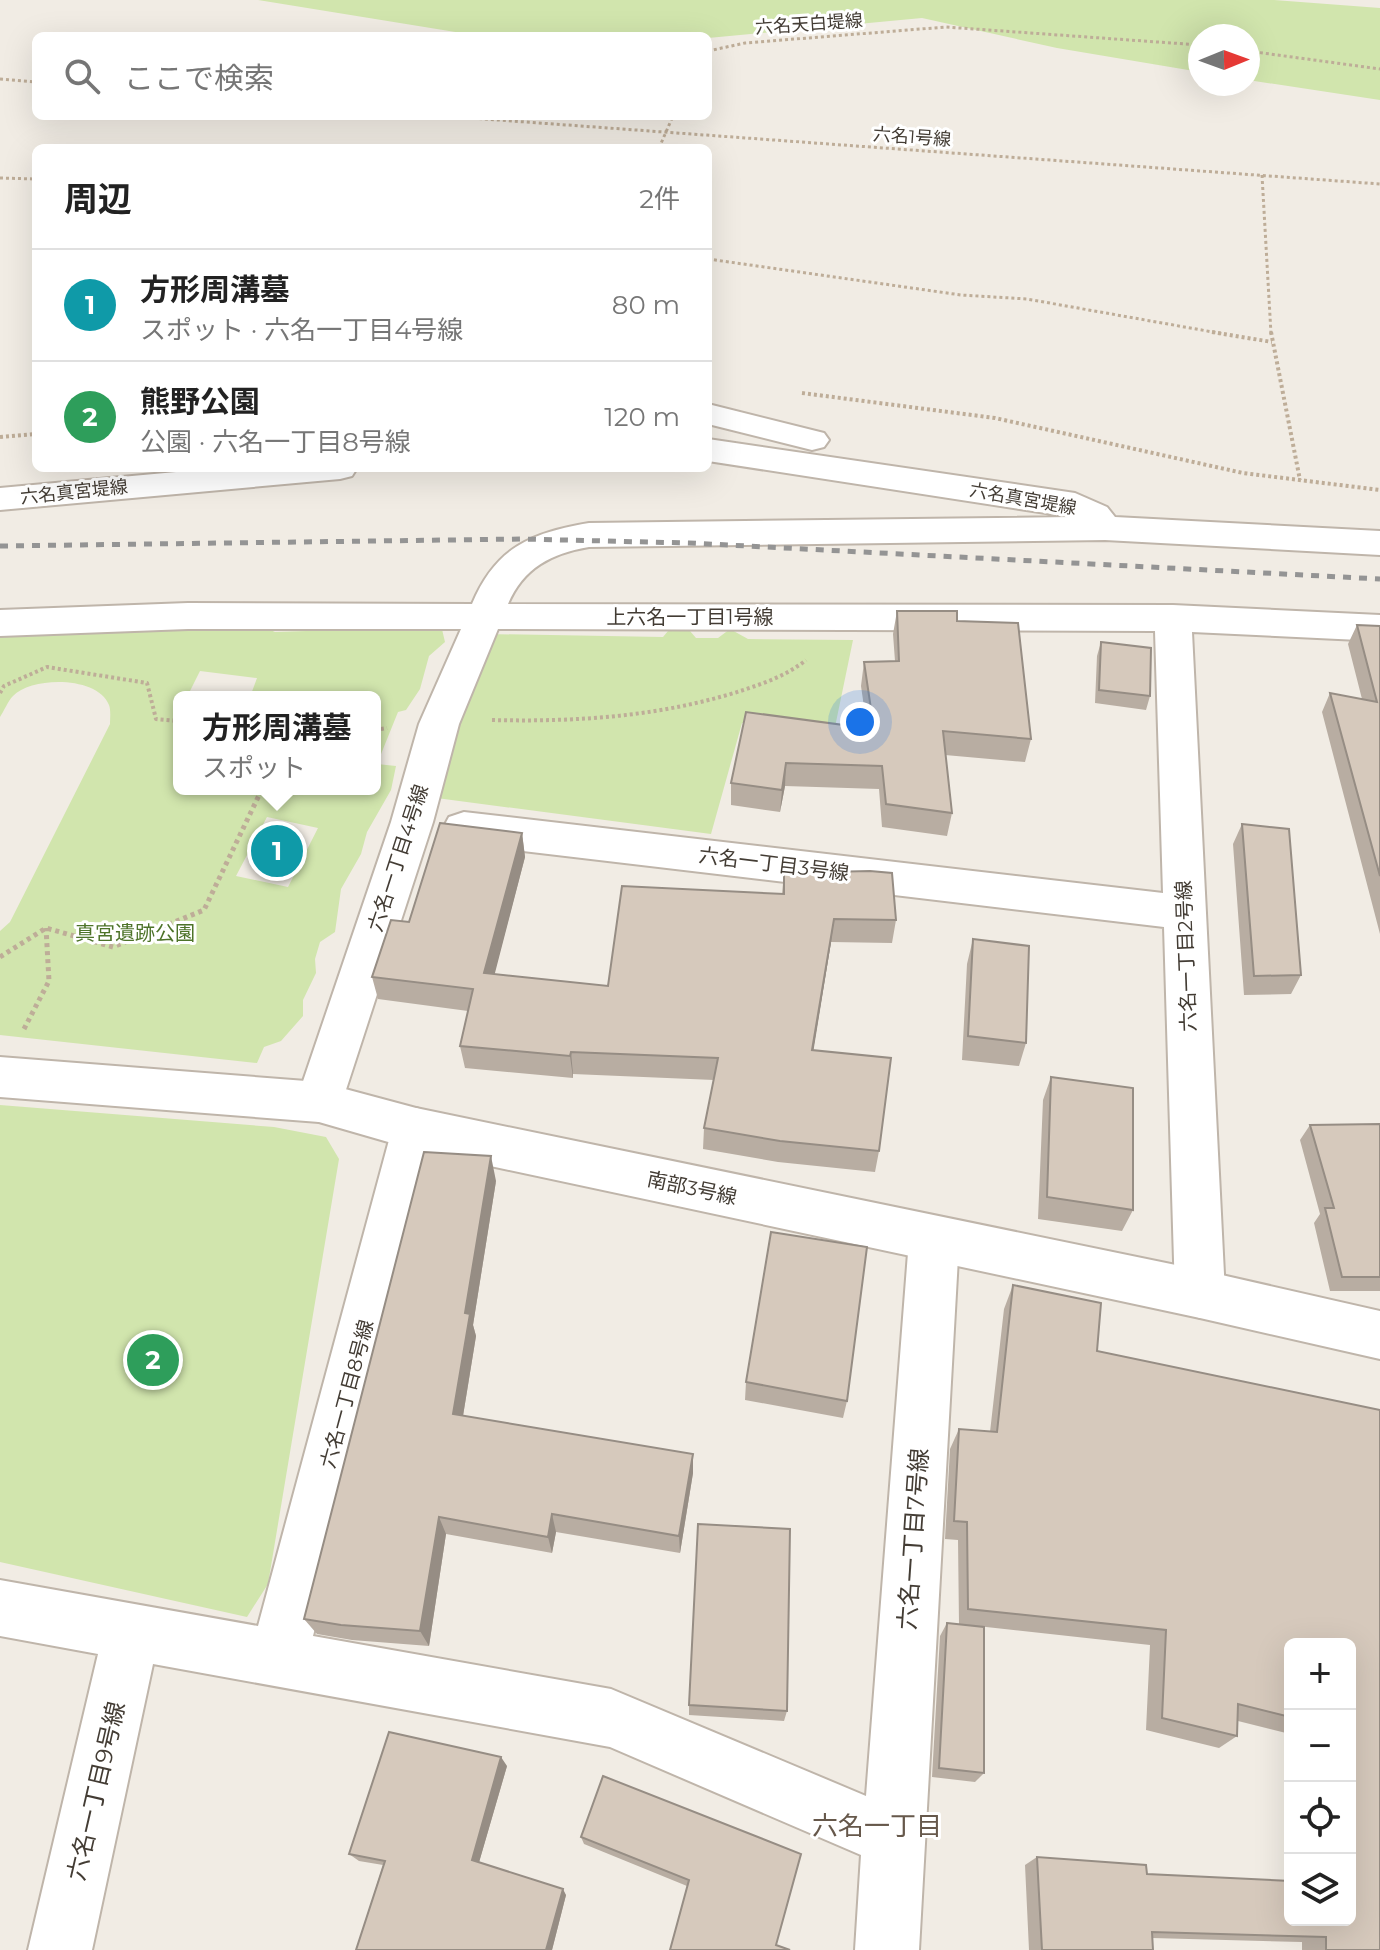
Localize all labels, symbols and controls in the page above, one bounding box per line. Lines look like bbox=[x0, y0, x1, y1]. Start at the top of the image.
street label: 六名天白堤線 bbox=[754, 9, 864, 39]
north arrow bbox=[1188, 24, 1260, 96]
search box bbox=[32, 32, 712, 120]
icon: search bbox=[60, 54, 104, 98]
text: ここで検索 bbox=[124, 60, 274, 97]
street label: 六名1号線 bbox=[872, 123, 952, 151]
text: 周辺 bbox=[64, 178, 132, 220]
text: 2件 bbox=[639, 183, 680, 215]
text: 方形周溝墓 bbox=[140, 271, 290, 308]
text: 1 bbox=[85, 289, 95, 321]
text: 80 m bbox=[612, 289, 680, 321]
text: スポット · 六名一丁目4号線 bbox=[140, 314, 463, 346]
text: 熊野公園 bbox=[140, 383, 260, 420]
text: 2 bbox=[82, 401, 98, 433]
text: 120 m bbox=[604, 401, 680, 433]
text: 公園 · 六名一丁目8号線 bbox=[140, 426, 411, 458]
street label: 六名真宮堤線 bbox=[19, 475, 129, 509]
street label: 六名真宮堤線 bbox=[968, 479, 1078, 519]
street label: 上六名一丁目1号線 bbox=[606, 605, 774, 629]
popup bbox=[173, 691, 381, 795]
your location bbox=[840, 702, 880, 742]
text: 方形周溝墓 bbox=[202, 709, 352, 746]
text: スポット bbox=[202, 752, 306, 784]
street label: 六名一丁目4号線 bbox=[363, 781, 433, 935]
pin: 1 bbox=[251, 821, 303, 881]
street label: 六名一丁目3号線 bbox=[697, 843, 851, 885]
street label: 六名一丁目2号線 bbox=[1171, 880, 1201, 1032]
park label: 真宮遺跡公園 bbox=[75, 921, 195, 945]
street label: 南部3号線 bbox=[645, 1167, 739, 1209]
street label: 六名一丁目8号線 bbox=[316, 1317, 378, 1471]
pin: 2 bbox=[127, 1330, 179, 1390]
street label: 六名一丁目7号線 bbox=[892, 1447, 934, 1631]
map controls bbox=[1284, 1638, 1356, 1926]
button: + bbox=[1284, 1638, 1356, 1710]
street label: 六名一丁目9号線 bbox=[61, 1699, 131, 1883]
button: − bbox=[1284, 1710, 1356, 1782]
button: locate bbox=[1284, 1782, 1356, 1854]
district label: 六名一丁目 bbox=[812, 1810, 942, 1842]
button: layers bbox=[1284, 1854, 1356, 1926]

